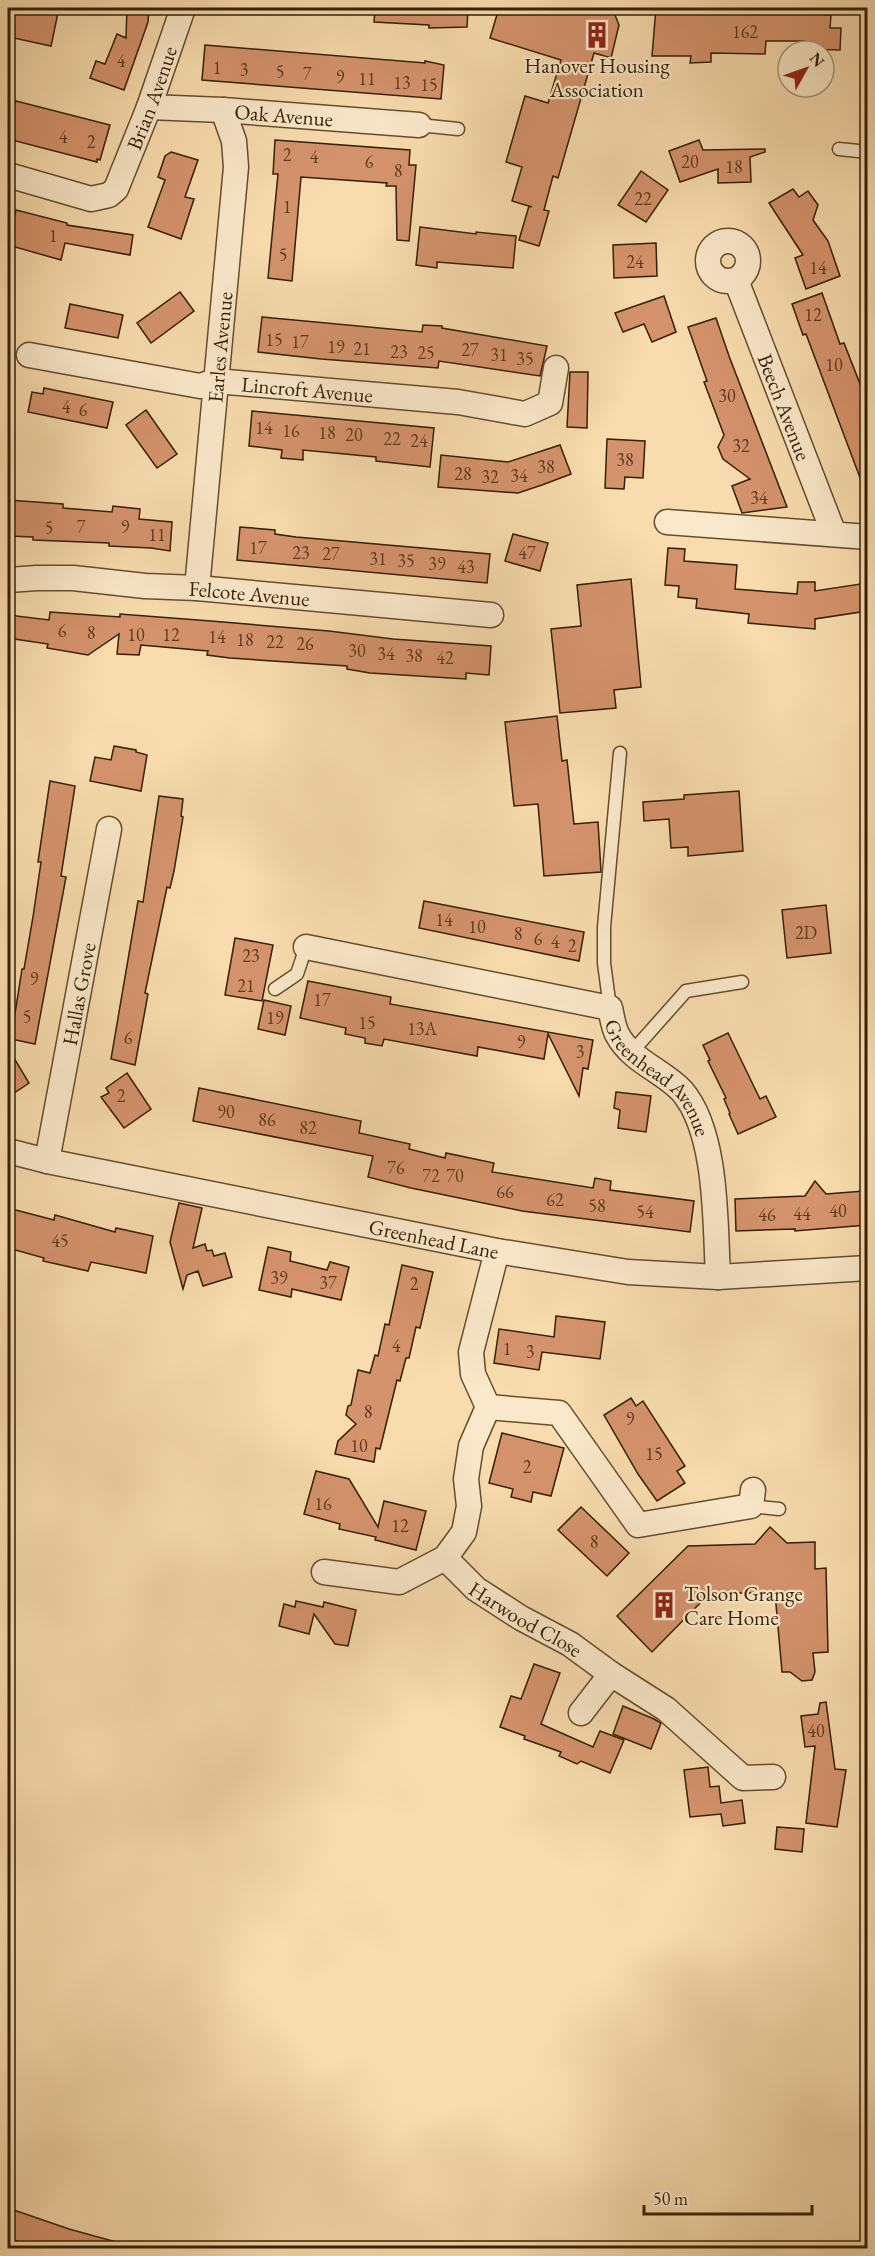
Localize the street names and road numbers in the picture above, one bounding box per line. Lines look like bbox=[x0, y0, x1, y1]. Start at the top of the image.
street label: Brian Avenue bbox=[120, 42, 182, 154]
street label: Oak Avenue bbox=[233, 97, 334, 132]
street label: Earles Avenue bbox=[201, 290, 238, 404]
street label: Beech Avenue bbox=[752, 350, 818, 464]
street label: Lincroft Avenue bbox=[240, 370, 374, 408]
street label: Felcote Avenue bbox=[188, 574, 311, 612]
street label: Hallas Grove bbox=[55, 940, 101, 1048]
street label: Greenhead Avenue bbox=[599, 1016, 717, 1139]
street label: Greenhead Lane bbox=[367, 1212, 501, 1265]
street label: Harwood Close bbox=[464, 1575, 588, 1662]

